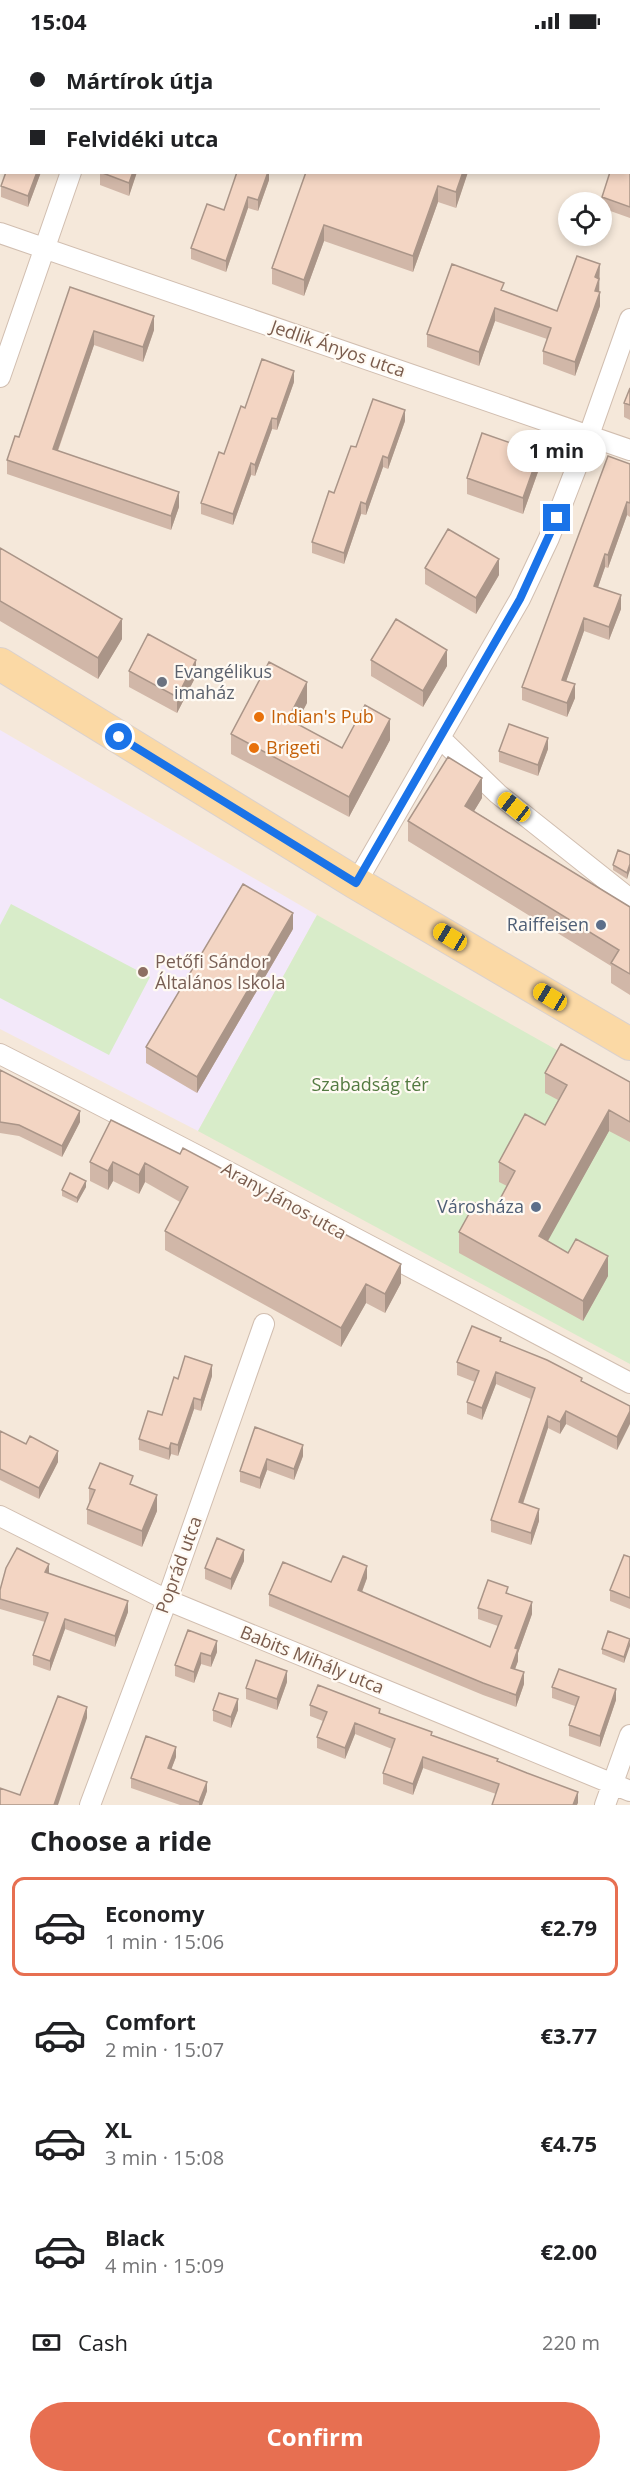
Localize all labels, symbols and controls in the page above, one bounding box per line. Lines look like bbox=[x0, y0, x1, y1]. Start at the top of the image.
text: 15:04 bbox=[30, 6, 87, 36]
text: Mártírok útja bbox=[66, 65, 213, 95]
text: Felvidéki utca bbox=[66, 123, 219, 153]
map controls bbox=[558, 192, 612, 246]
button: locate bbox=[558, 192, 612, 246]
street label: Jedlik Ányos utca bbox=[266, 313, 409, 382]
callout: 1 min bbox=[508, 431, 606, 473]
text: 1 min bbox=[529, 437, 584, 464]
route end bbox=[543, 504, 570, 531]
place label: Evangélikus imaház bbox=[174, 659, 272, 704]
marker: Evangélikus imaház bbox=[155, 675, 169, 689]
place label: Indian's Pub bbox=[271, 704, 374, 728]
marker: Indian's Pub bbox=[252, 710, 266, 724]
route start bbox=[105, 723, 132, 750]
place label: Brigeti bbox=[266, 735, 320, 759]
marker: Brigeti bbox=[247, 741, 261, 755]
car bbox=[494, 789, 534, 825]
place label: Raiffeisen bbox=[507, 912, 589, 936]
marker: Raiffeisen bbox=[594, 918, 608, 932]
car bbox=[430, 920, 470, 954]
place label: Petőfi Sándor Általános Iskola bbox=[155, 949, 285, 994]
marker: Petőfi Sándor Általános Iskola bbox=[136, 965, 150, 979]
car bbox=[530, 980, 570, 1014]
park label: Szabadság tér bbox=[311, 1072, 429, 1096]
street label: Arany János utca bbox=[218, 1156, 351, 1244]
place label: Városháza bbox=[437, 1194, 524, 1218]
marker: Városháza bbox=[529, 1200, 543, 1214]
street label: Poprád utca bbox=[149, 1513, 207, 1617]
street label: Babits Mihály utca bbox=[237, 1619, 388, 1699]
text: Choose a ride bbox=[30, 1822, 212, 1859]
text: Economy bbox=[105, 1898, 204, 1928]
icon: car bbox=[33, 1900, 87, 1954]
text: €2.79 bbox=[540, 1912, 597, 1942]
text: 1 min · 15:06 bbox=[105, 1928, 224, 1955]
text: Comfort bbox=[105, 2006, 196, 2036]
icon: car bbox=[33, 2008, 87, 2062]
text: €3.77 bbox=[540, 2020, 597, 2050]
text: 2 min · 15:07 bbox=[105, 2036, 224, 2063]
text: XL bbox=[105, 2114, 132, 2144]
icon: car bbox=[33, 2116, 87, 2170]
text: €4.75 bbox=[540, 2128, 597, 2158]
text: 3 min · 15:08 bbox=[105, 2144, 224, 2171]
text: Black bbox=[105, 2222, 165, 2252]
icon: car bbox=[33, 2224, 87, 2278]
text: €2.00 bbox=[540, 2236, 597, 2266]
text: 4 min · 15:09 bbox=[105, 2252, 224, 2279]
icon: cash bbox=[30, 2326, 63, 2359]
text: Cash bbox=[78, 2327, 128, 2357]
text: 220 m bbox=[542, 2329, 600, 2356]
button: Confirm bbox=[30, 2402, 600, 2471]

